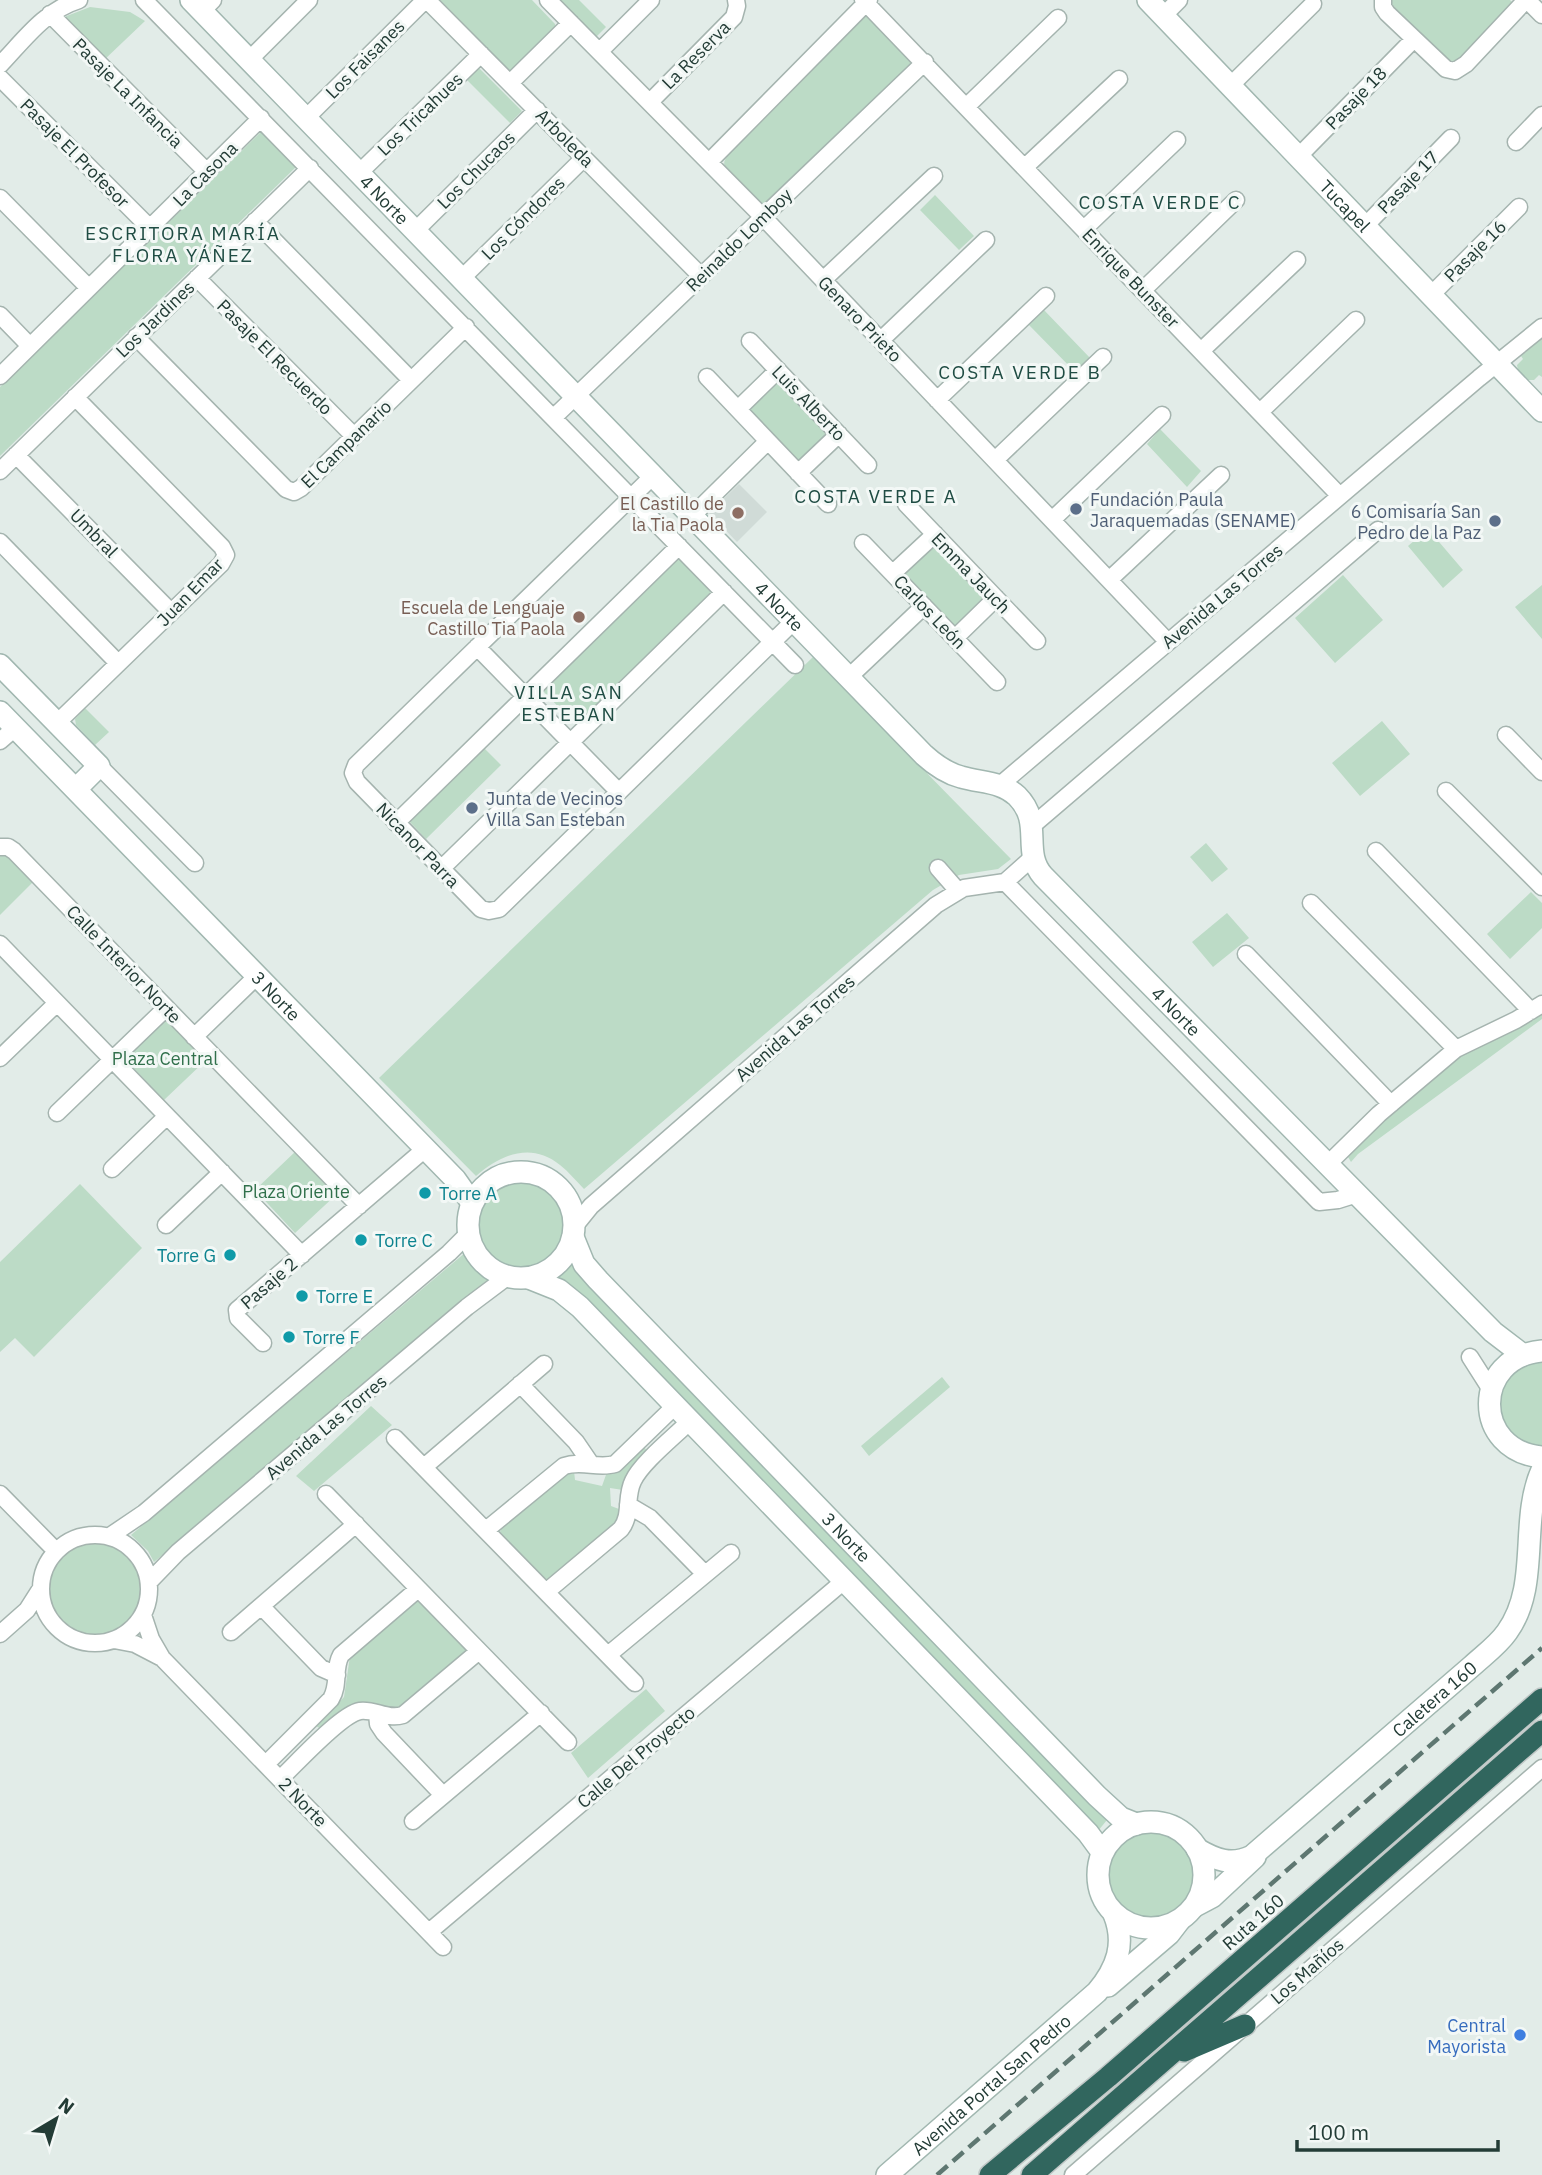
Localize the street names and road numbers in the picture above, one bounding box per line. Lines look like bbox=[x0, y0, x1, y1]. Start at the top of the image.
street label: Los Faisanes bbox=[321, 15, 409, 103]
street label: La Reserva bbox=[657, 16, 735, 94]
street label: Pasaje La Infancia bbox=[68, 33, 188, 153]
street label: Pasaje 18 bbox=[1320, 62, 1392, 134]
street label: Los Tricahues bbox=[372, 67, 468, 161]
street label: Pasaje El Profesor bbox=[15, 93, 135, 213]
street label: Arboleda bbox=[531, 104, 599, 172]
street label: Los Chucaos bbox=[432, 126, 520, 214]
street label: La Casona bbox=[168, 136, 243, 211]
street label: Pasaje 17 bbox=[1372, 146, 1444, 218]
street label: 4 Norte bbox=[355, 170, 414, 229]
street label: Los Cóndores bbox=[476, 171, 570, 265]
street label: Tucapel bbox=[1315, 175, 1376, 237]
street label: Reinaldo Lomboy bbox=[681, 183, 797, 297]
street label: Pasaje 16 bbox=[1439, 215, 1511, 287]
street label: Enrique Bunster bbox=[1078, 223, 1185, 333]
street label: Genaro Prieto bbox=[813, 271, 907, 367]
street label: Los Jardines bbox=[111, 276, 199, 362]
street label: Pasaje El Recuerdo bbox=[212, 294, 338, 420]
street label: Luis Alberto bbox=[767, 360, 851, 446]
street label: El Campanario bbox=[296, 395, 396, 493]
street label: Umbral bbox=[65, 504, 123, 562]
street label: Emma Jauch bbox=[927, 528, 1015, 618]
street label: Avenida Las Torres bbox=[1157, 539, 1287, 653]
street label: Juan Emar bbox=[152, 553, 228, 631]
street label: Carlos León bbox=[889, 570, 971, 654]
street label: 4 Norte bbox=[750, 576, 809, 636]
street label: Nicanor Parra bbox=[371, 797, 465, 893]
street label: Calle Interior Norte bbox=[62, 900, 186, 1028]
street label: 3 Norte bbox=[247, 966, 306, 1025]
street label: Avenida Las Torres bbox=[730, 970, 860, 1086]
street label: 4 Norte bbox=[1147, 981, 1206, 1041]
street label: Pasaje 2 bbox=[236, 1252, 302, 1314]
street label: Avenida Las Torres bbox=[261, 1370, 391, 1484]
street label: 3 Norte bbox=[817, 1507, 876, 1567]
street label: Caletera 160 bbox=[1387, 1656, 1481, 1742]
street label: Calle Del Proyecto bbox=[572, 1701, 700, 1813]
street label: 2 Norte bbox=[274, 1772, 332, 1832]
street label: Ruta 160 bbox=[1217, 1889, 1289, 1955]
street label: Los Mañíos bbox=[1266, 1933, 1348, 2009]
street label: Avenida Portal San Pedro bbox=[907, 2009, 1075, 2160]

